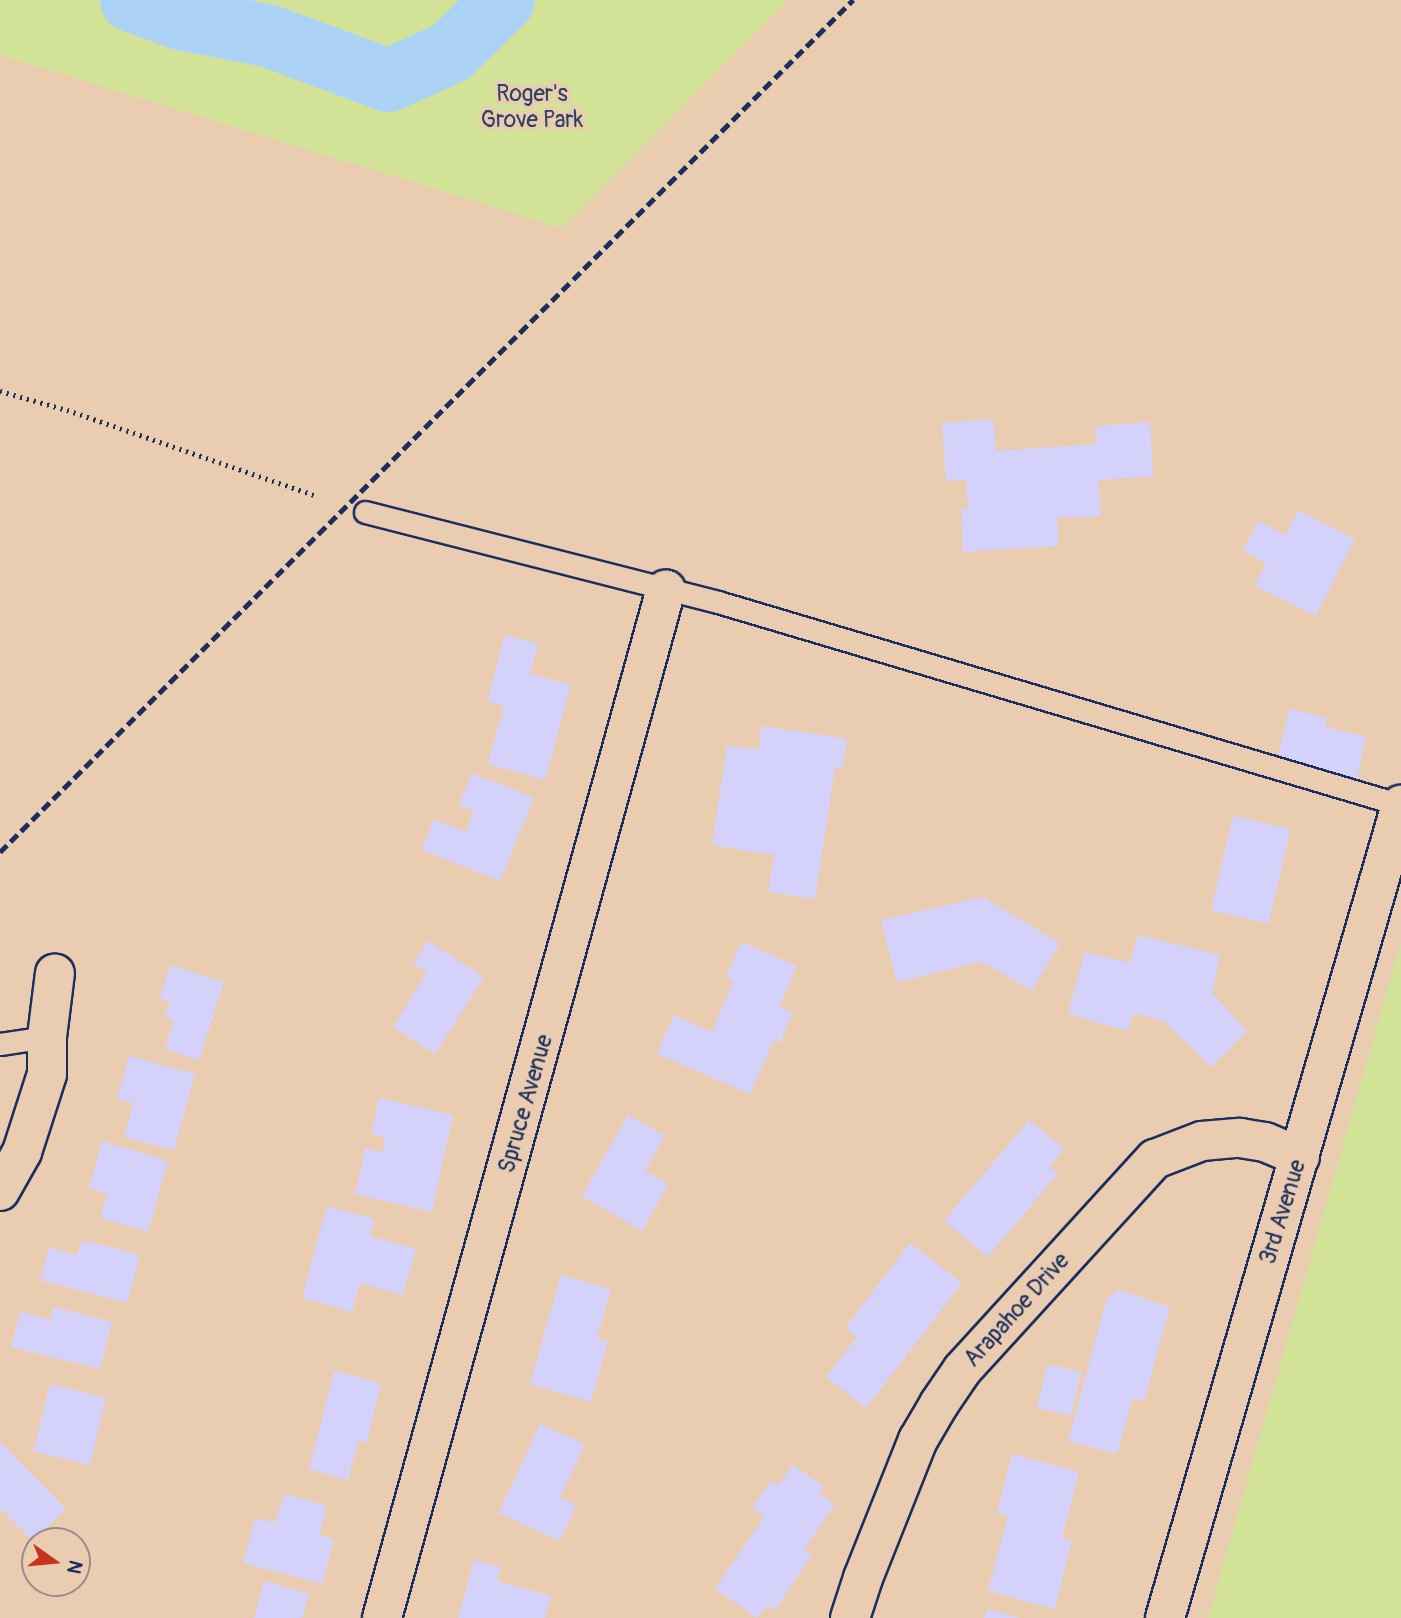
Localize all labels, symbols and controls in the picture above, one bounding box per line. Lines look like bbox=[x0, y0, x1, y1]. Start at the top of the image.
park label: Roger's Grove Park bbox=[481, 80, 583, 134]
street label: Spruce Avenue bbox=[493, 1032, 559, 1176]
street label: 3rd Avenue bbox=[1254, 1157, 1312, 1267]
street label: Arapahoe Drive bbox=[959, 1247, 1075, 1373]
north arrow bbox=[21, 1527, 91, 1597]
text: N bbox=[61, 1558, 88, 1576]

